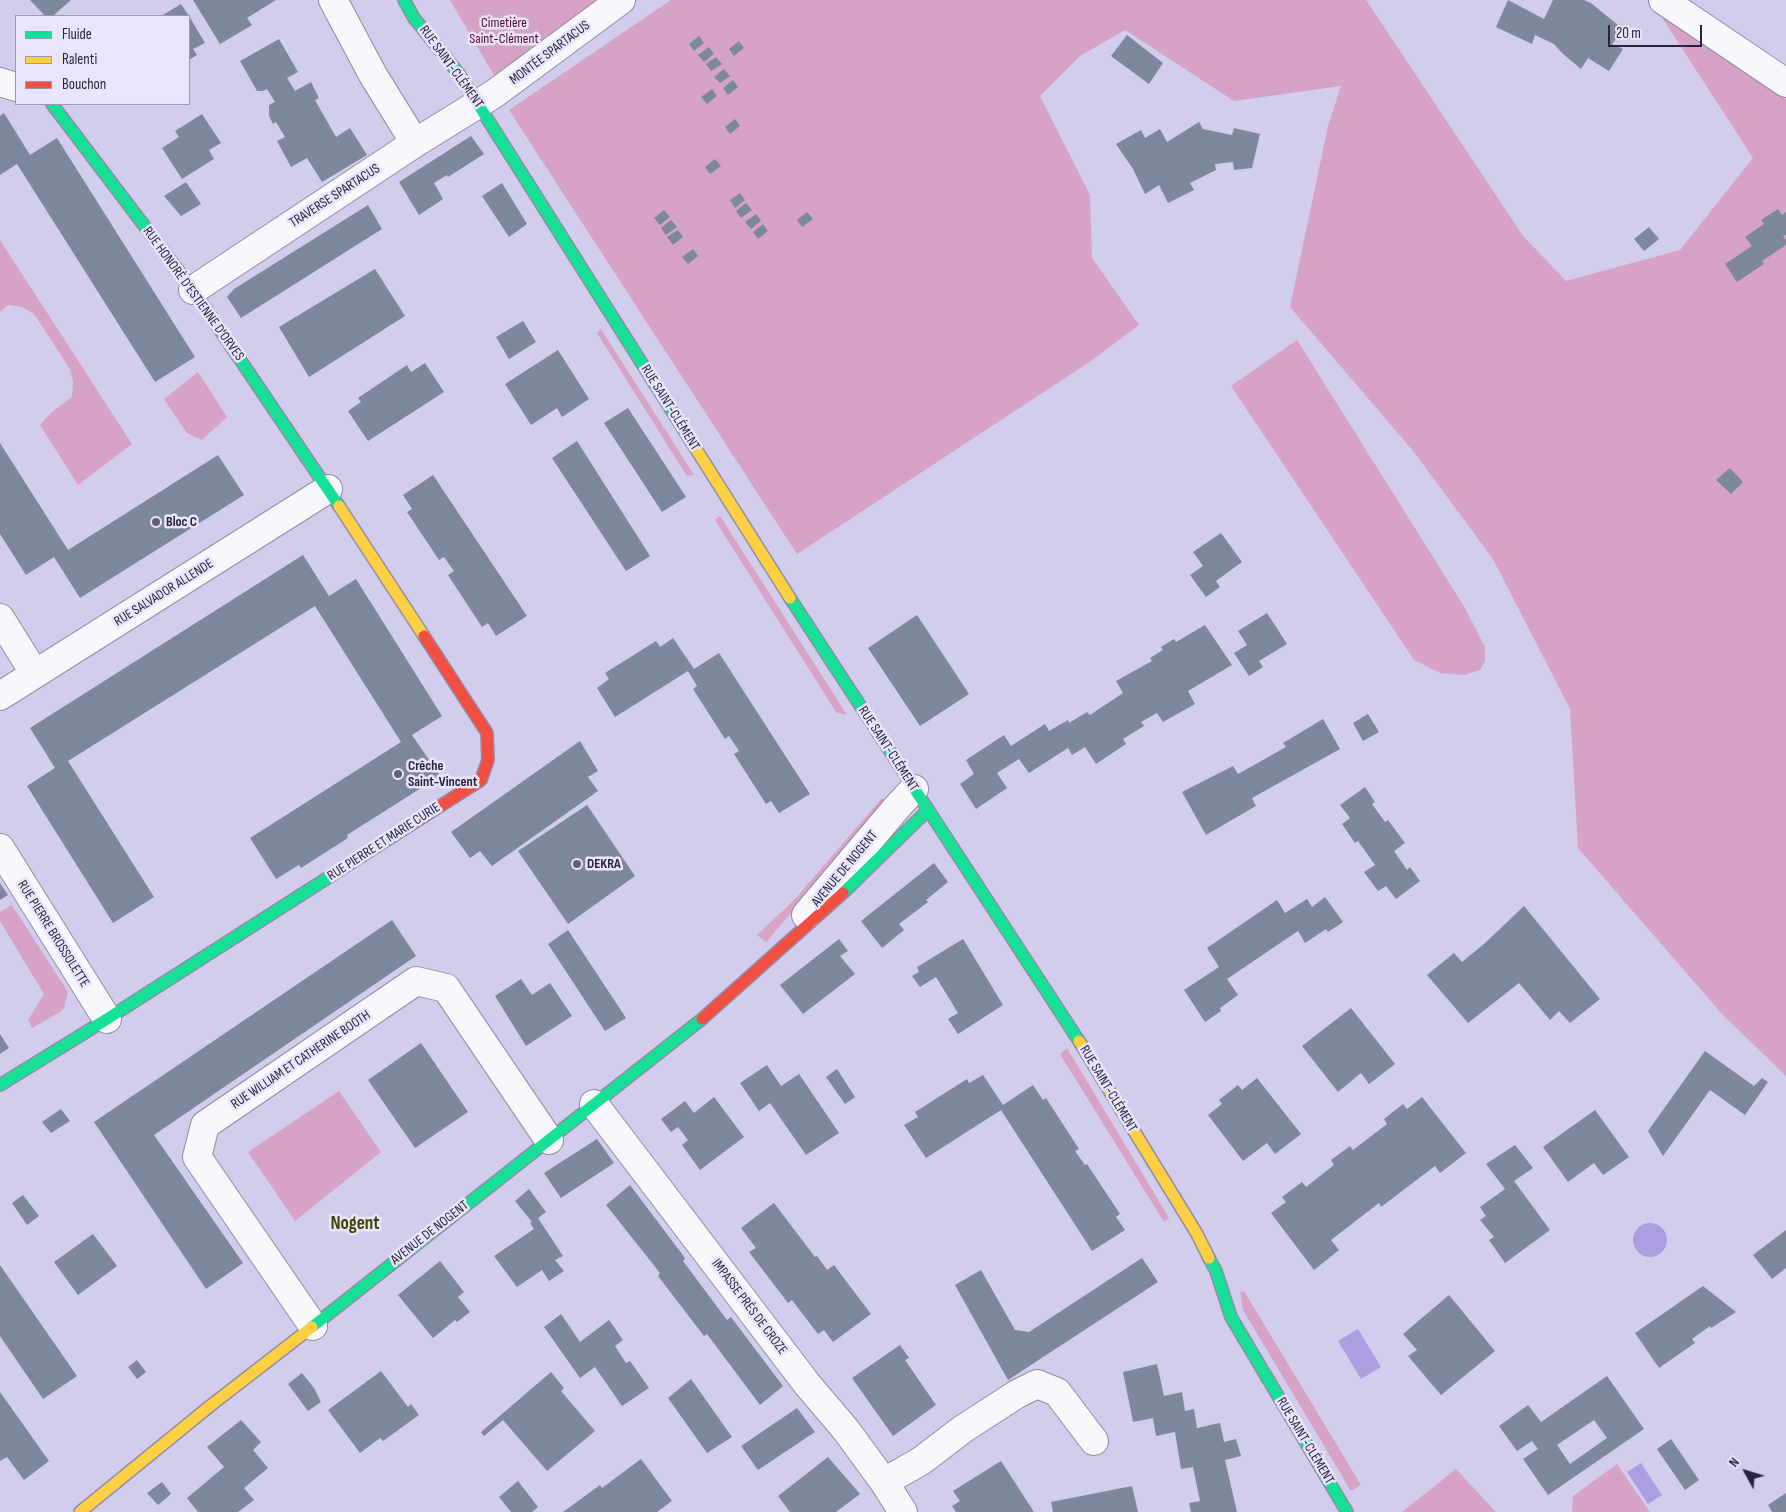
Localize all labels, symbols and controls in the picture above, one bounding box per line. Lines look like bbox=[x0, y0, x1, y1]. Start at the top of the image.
legend bbox=[15, 15, 190, 105]
park label: Cimetière Saint-Clément bbox=[469, 15, 539, 48]
scale bar bbox=[1611, 15, 1705, 47]
street label: MONTÉE SPARTACUS bbox=[506, 17, 594, 89]
street label: RUE SAINT-CLÉMENT bbox=[415, 22, 487, 112]
text: 20 m bbox=[1616, 24, 1641, 43]
text: Fluide bbox=[62, 25, 92, 44]
text: Ralenti bbox=[62, 50, 97, 69]
text: Bouchon bbox=[62, 75, 106, 94]
street label: TRAVERSE SPARTACUS bbox=[287, 160, 383, 232]
street label: RUE HONORÉ D'ESTIENNE D'ORVES bbox=[139, 224, 247, 364]
street label: RUE SAINT-CLÉMENT bbox=[637, 362, 703, 454]
place label: Bloc C bbox=[166, 514, 197, 530]
marker: Bloc C bbox=[150, 516, 162, 528]
street label: RUE SALVADOR ALLENDE bbox=[111, 556, 217, 630]
street label: RUE SAINT-CLÉMENT bbox=[854, 703, 922, 795]
place label: Crêche Saint-Vincent bbox=[408, 758, 477, 790]
marker: Crêche Saint-Vincent bbox=[392, 768, 404, 780]
street label: RUE PIERRE ET MARIE CURIE bbox=[325, 799, 443, 885]
street label: AVENUE DE NOGENT bbox=[808, 828, 882, 910]
place label: DEKRA bbox=[587, 856, 621, 872]
marker: DEKRA bbox=[571, 858, 583, 870]
street label: RUE PIERRE BROSSOLETTE bbox=[13, 877, 93, 991]
street label: RUE WILLIAM ET CATHERINE BOOTH bbox=[228, 1007, 374, 1113]
street label: RUE SAINT-CLÉMENT bbox=[1076, 1043, 1140, 1135]
street label: AVENUE DE NOGENT bbox=[388, 1197, 472, 1269]
district label: Nogent bbox=[330, 1213, 380, 1235]
street label: IMPASSE PRÉS DE CROZE bbox=[708, 1256, 790, 1358]
street label: RUE SAINT-CLÉMENT bbox=[1273, 1395, 1337, 1487]
north arrow bbox=[1721, 1447, 1771, 1497]
text: N bbox=[1725, 1454, 1743, 1471]

